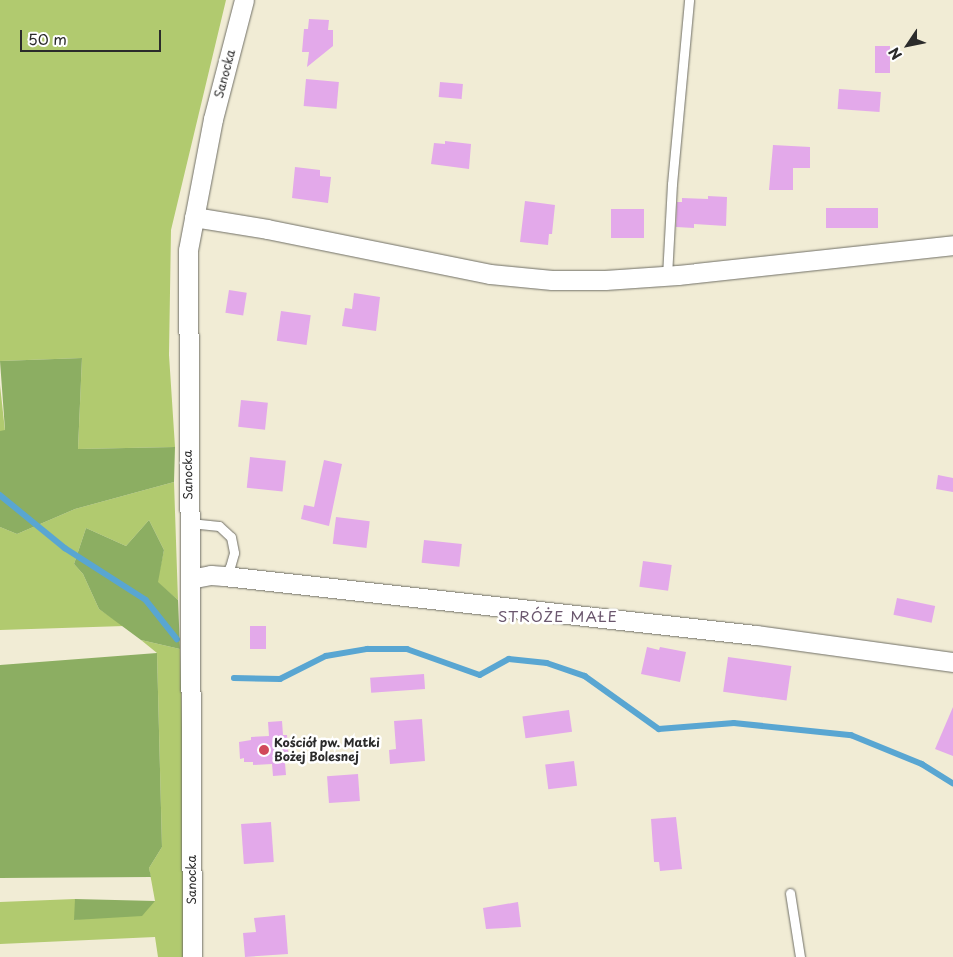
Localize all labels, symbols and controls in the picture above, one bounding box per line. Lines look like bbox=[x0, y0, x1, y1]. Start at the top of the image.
scale bar bbox=[22, 20, 164, 52]
north arrow bbox=[883, 20, 933, 70]
text: 50 m bbox=[28, 27, 67, 50]
text: N bbox=[883, 43, 907, 64]
street label: Sanocka bbox=[212, 48, 238, 100]
street label: Sanocka bbox=[180, 450, 196, 500]
district label: STRÓŻE MAŁE bbox=[497, 607, 619, 625]
place label: Kościół pw. Matki Bożej Bolesnej bbox=[274, 736, 381, 764]
marker: Kościół pw. Matki Bożej Bolesnej bbox=[258, 744, 270, 756]
street label: Sanocka bbox=[185, 855, 199, 905]

